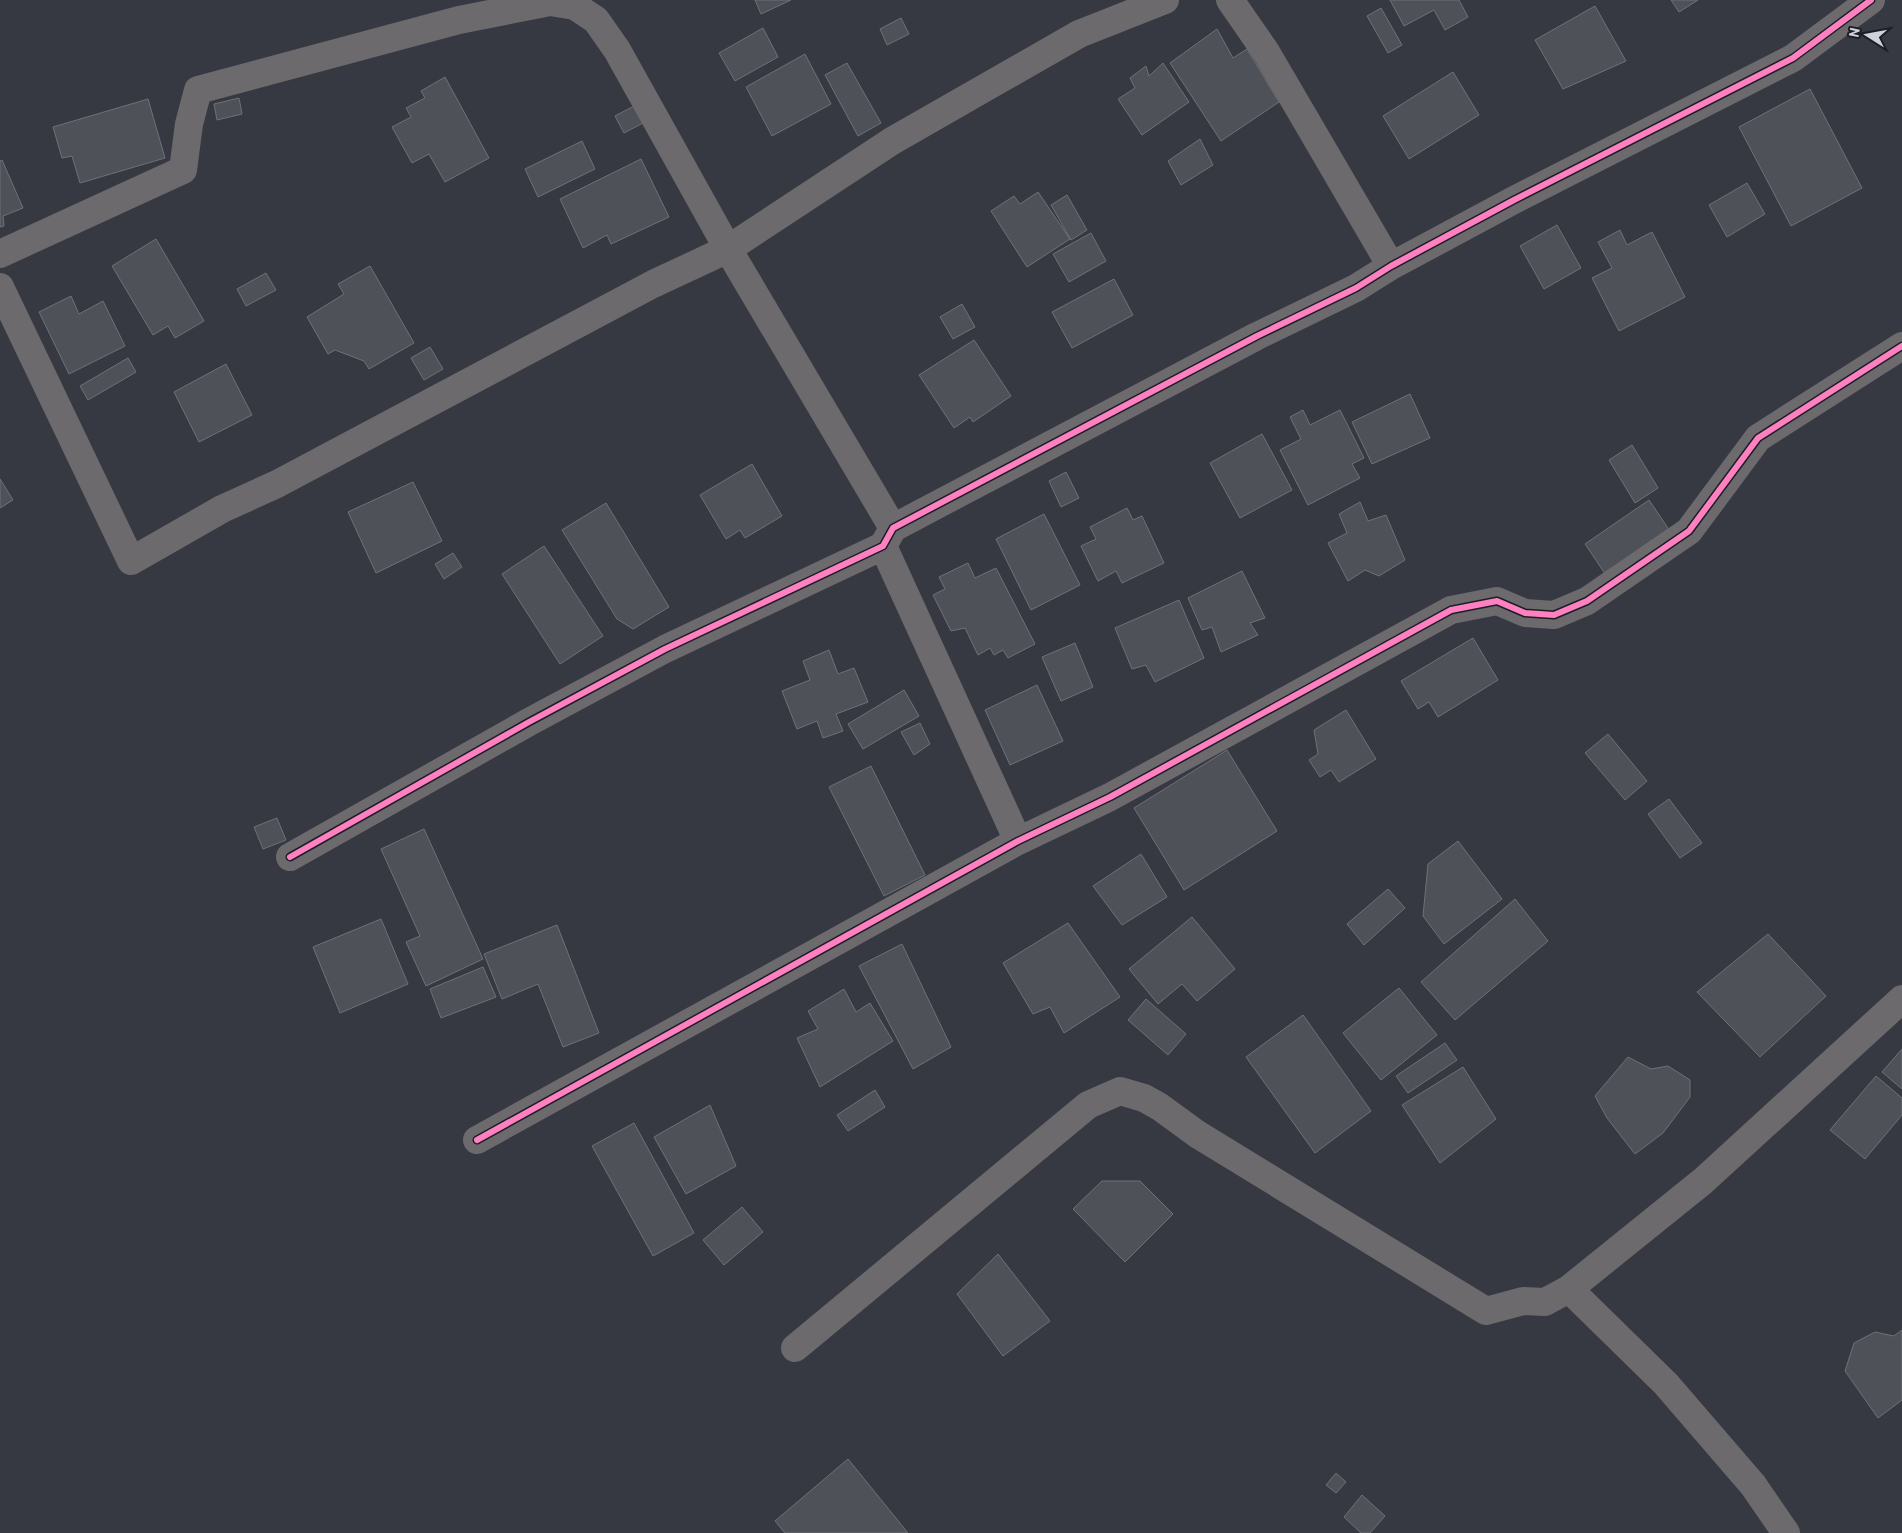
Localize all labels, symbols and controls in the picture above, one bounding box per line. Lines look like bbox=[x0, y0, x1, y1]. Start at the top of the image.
north arrow bbox=[1842, 10, 1892, 60]
text: N bbox=[1845, 26, 1863, 39]

